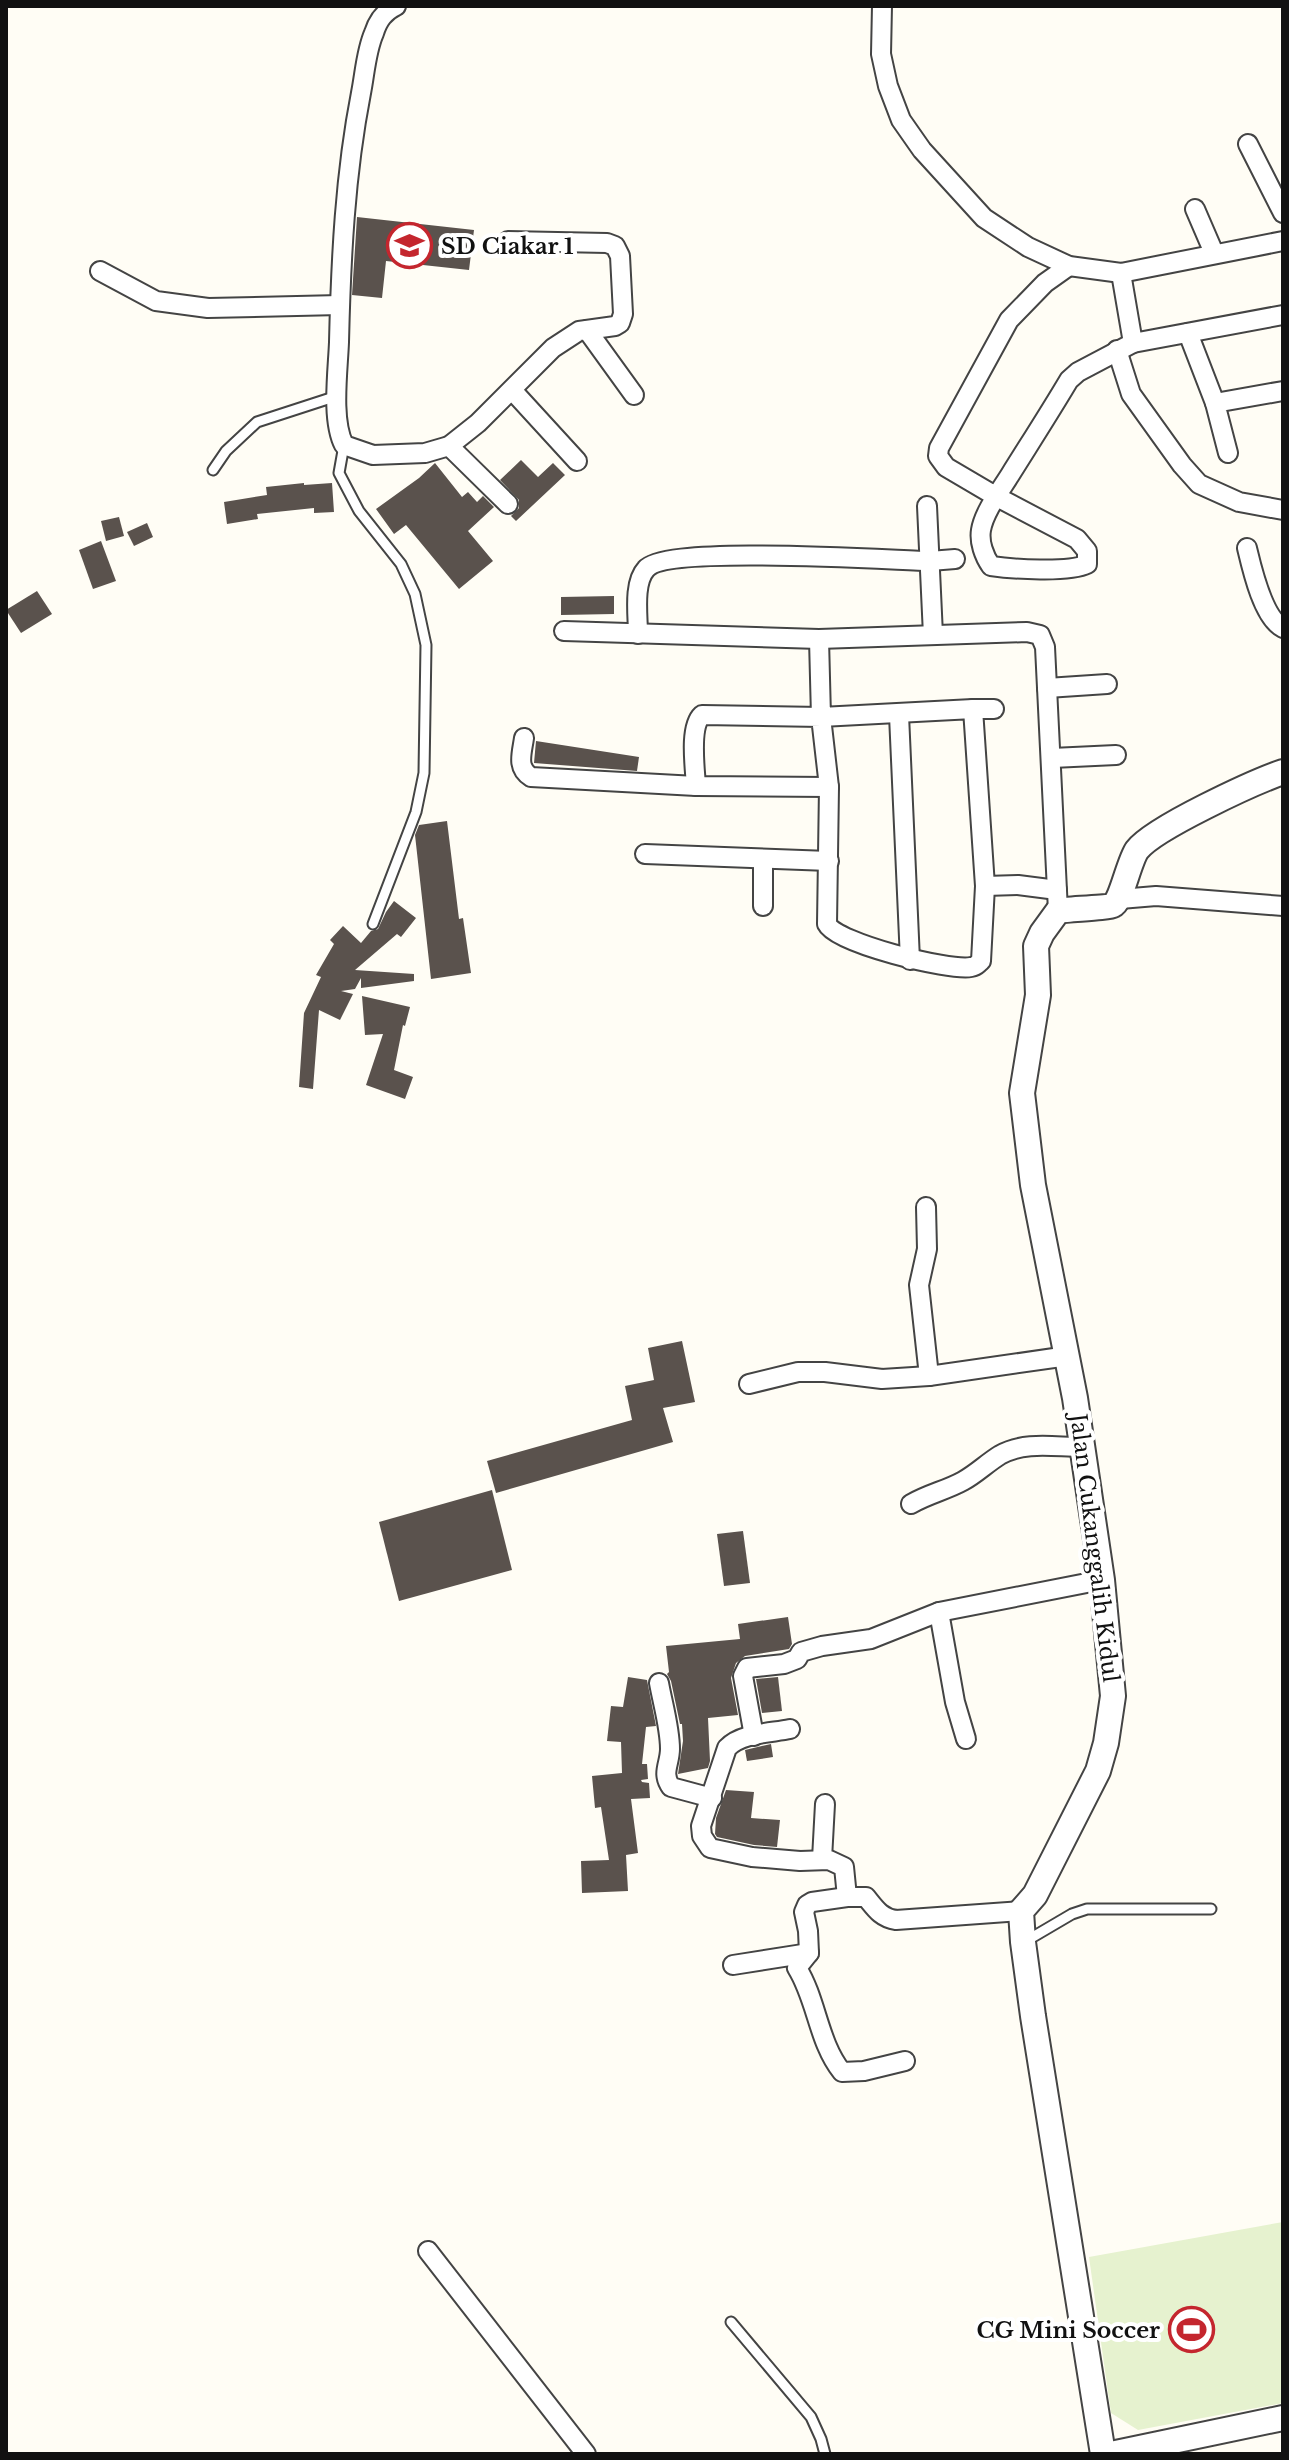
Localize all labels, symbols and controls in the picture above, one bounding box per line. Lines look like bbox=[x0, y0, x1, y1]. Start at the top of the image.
school or university icon: SD Ciakar 1 bbox=[386, 222, 434, 270]
place label: SD Ciakar 1 bbox=[441, 233, 574, 260]
street label: Jalan Cukanggalih Kidul bbox=[1064, 1409, 1124, 1684]
sports icon: CG Mini Soccer bbox=[1167, 2306, 1215, 2354]
place label: CG Mini Soccer bbox=[976, 2317, 1160, 2344]

